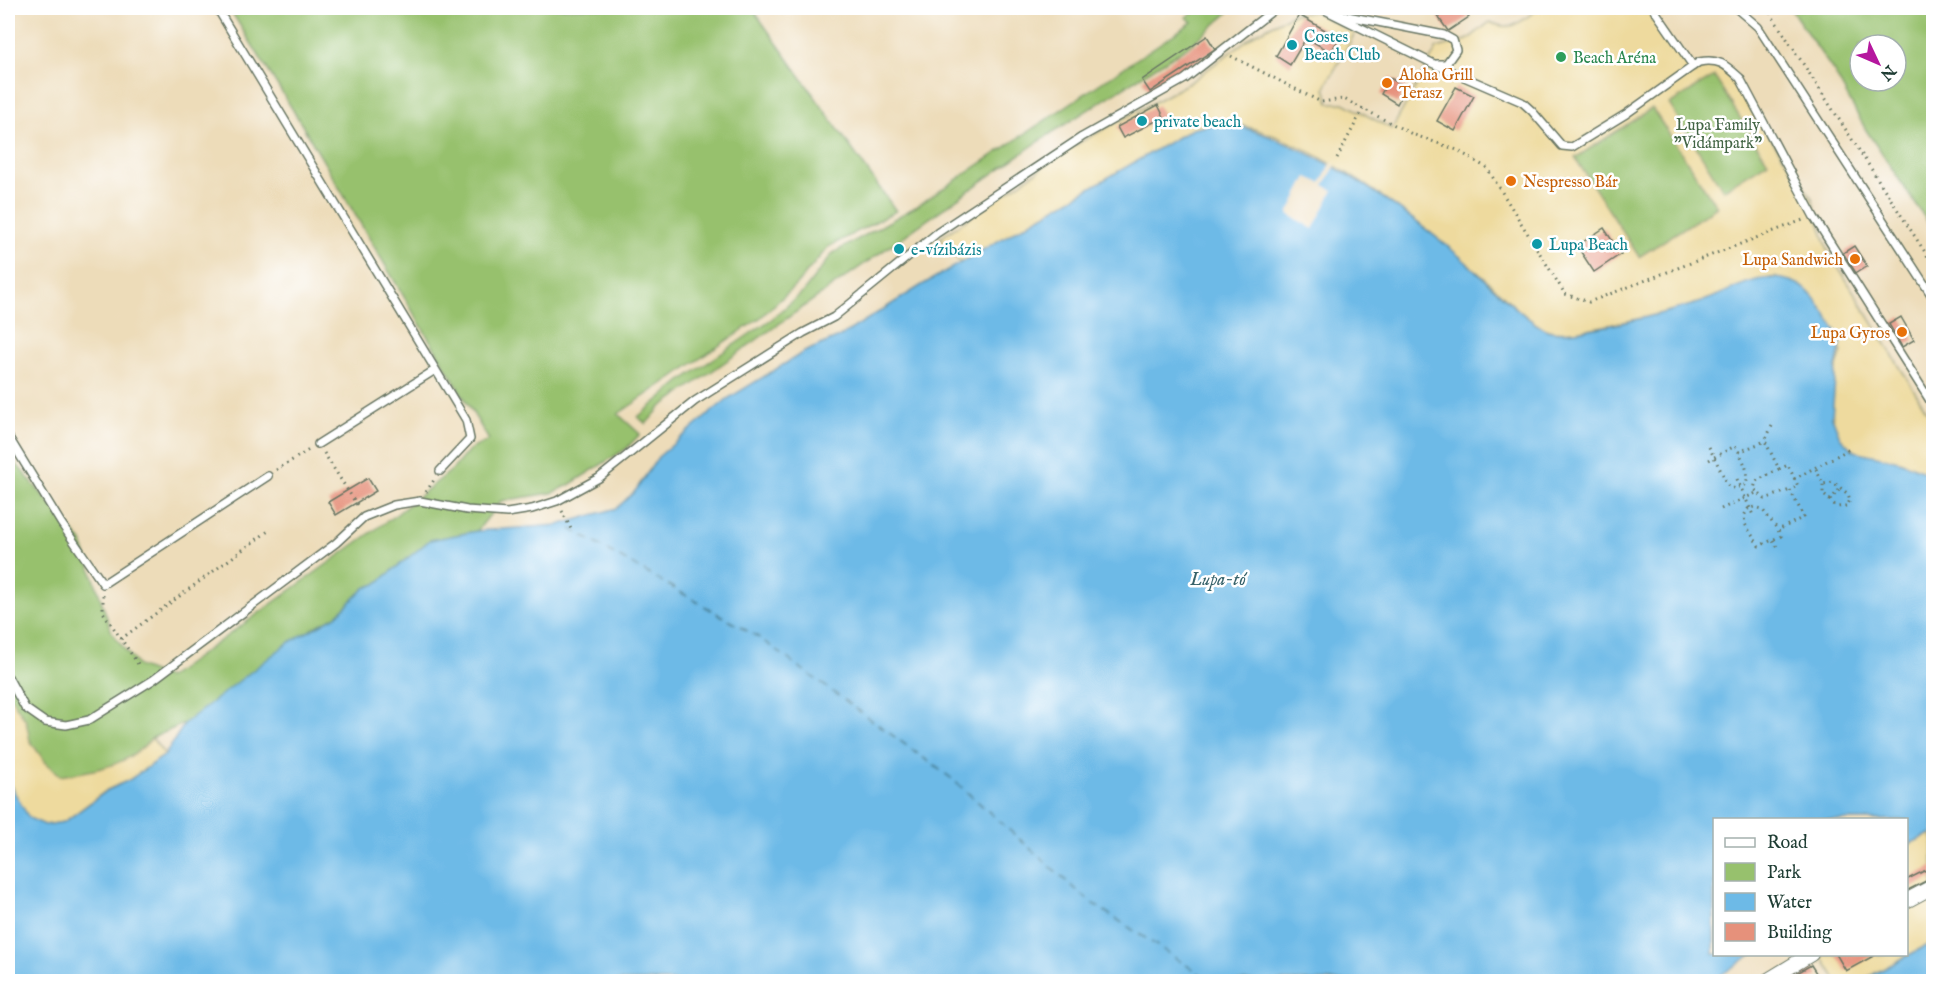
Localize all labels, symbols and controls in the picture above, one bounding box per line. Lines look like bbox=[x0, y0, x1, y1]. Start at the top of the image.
place label: Costes Beach Club bbox=[1304, 28, 1381, 66]
north arrow bbox=[1848, 33, 1908, 93]
marker: Costes Beach Club bbox=[1285, 38, 1299, 52]
place label: Beach Aréna bbox=[1573, 49, 1656, 69]
marker: Beach Aréna bbox=[1554, 50, 1568, 64]
text: N bbox=[1875, 59, 1900, 84]
place label: Aloha Grill Terasz bbox=[1398, 66, 1474, 104]
marker: Aloha Grill Terasz bbox=[1380, 76, 1394, 90]
place label: private beach bbox=[1154, 113, 1242, 133]
marker: private beach bbox=[1135, 114, 1149, 128]
park label: Lupa Family "Vidámpark" bbox=[1674, 116, 1762, 154]
place label: Nespresso Bár bbox=[1523, 173, 1618, 193]
marker: Nespresso Bár bbox=[1504, 174, 1518, 188]
place label: Lupa Beach bbox=[1549, 236, 1628, 256]
marker: Lupa Beach bbox=[1530, 237, 1544, 251]
place label: e-vízibázis bbox=[911, 241, 982, 261]
marker: e-vízibázis bbox=[892, 242, 906, 256]
place label: Lupa Sandwich bbox=[1742, 251, 1843, 271]
marker: Lupa Sandwich bbox=[1848, 252, 1862, 266]
place label: Lupa Gyros bbox=[1811, 324, 1890, 344]
marker: Lupa Gyros bbox=[1895, 325, 1909, 339]
water label: Lupa-tó bbox=[1189, 569, 1248, 592]
legend bbox=[1713, 818, 1908, 956]
text: Road bbox=[1767, 832, 1808, 855]
text: Park bbox=[1767, 862, 1802, 885]
text: Water bbox=[1767, 892, 1812, 915]
text: Building bbox=[1767, 922, 1832, 945]

